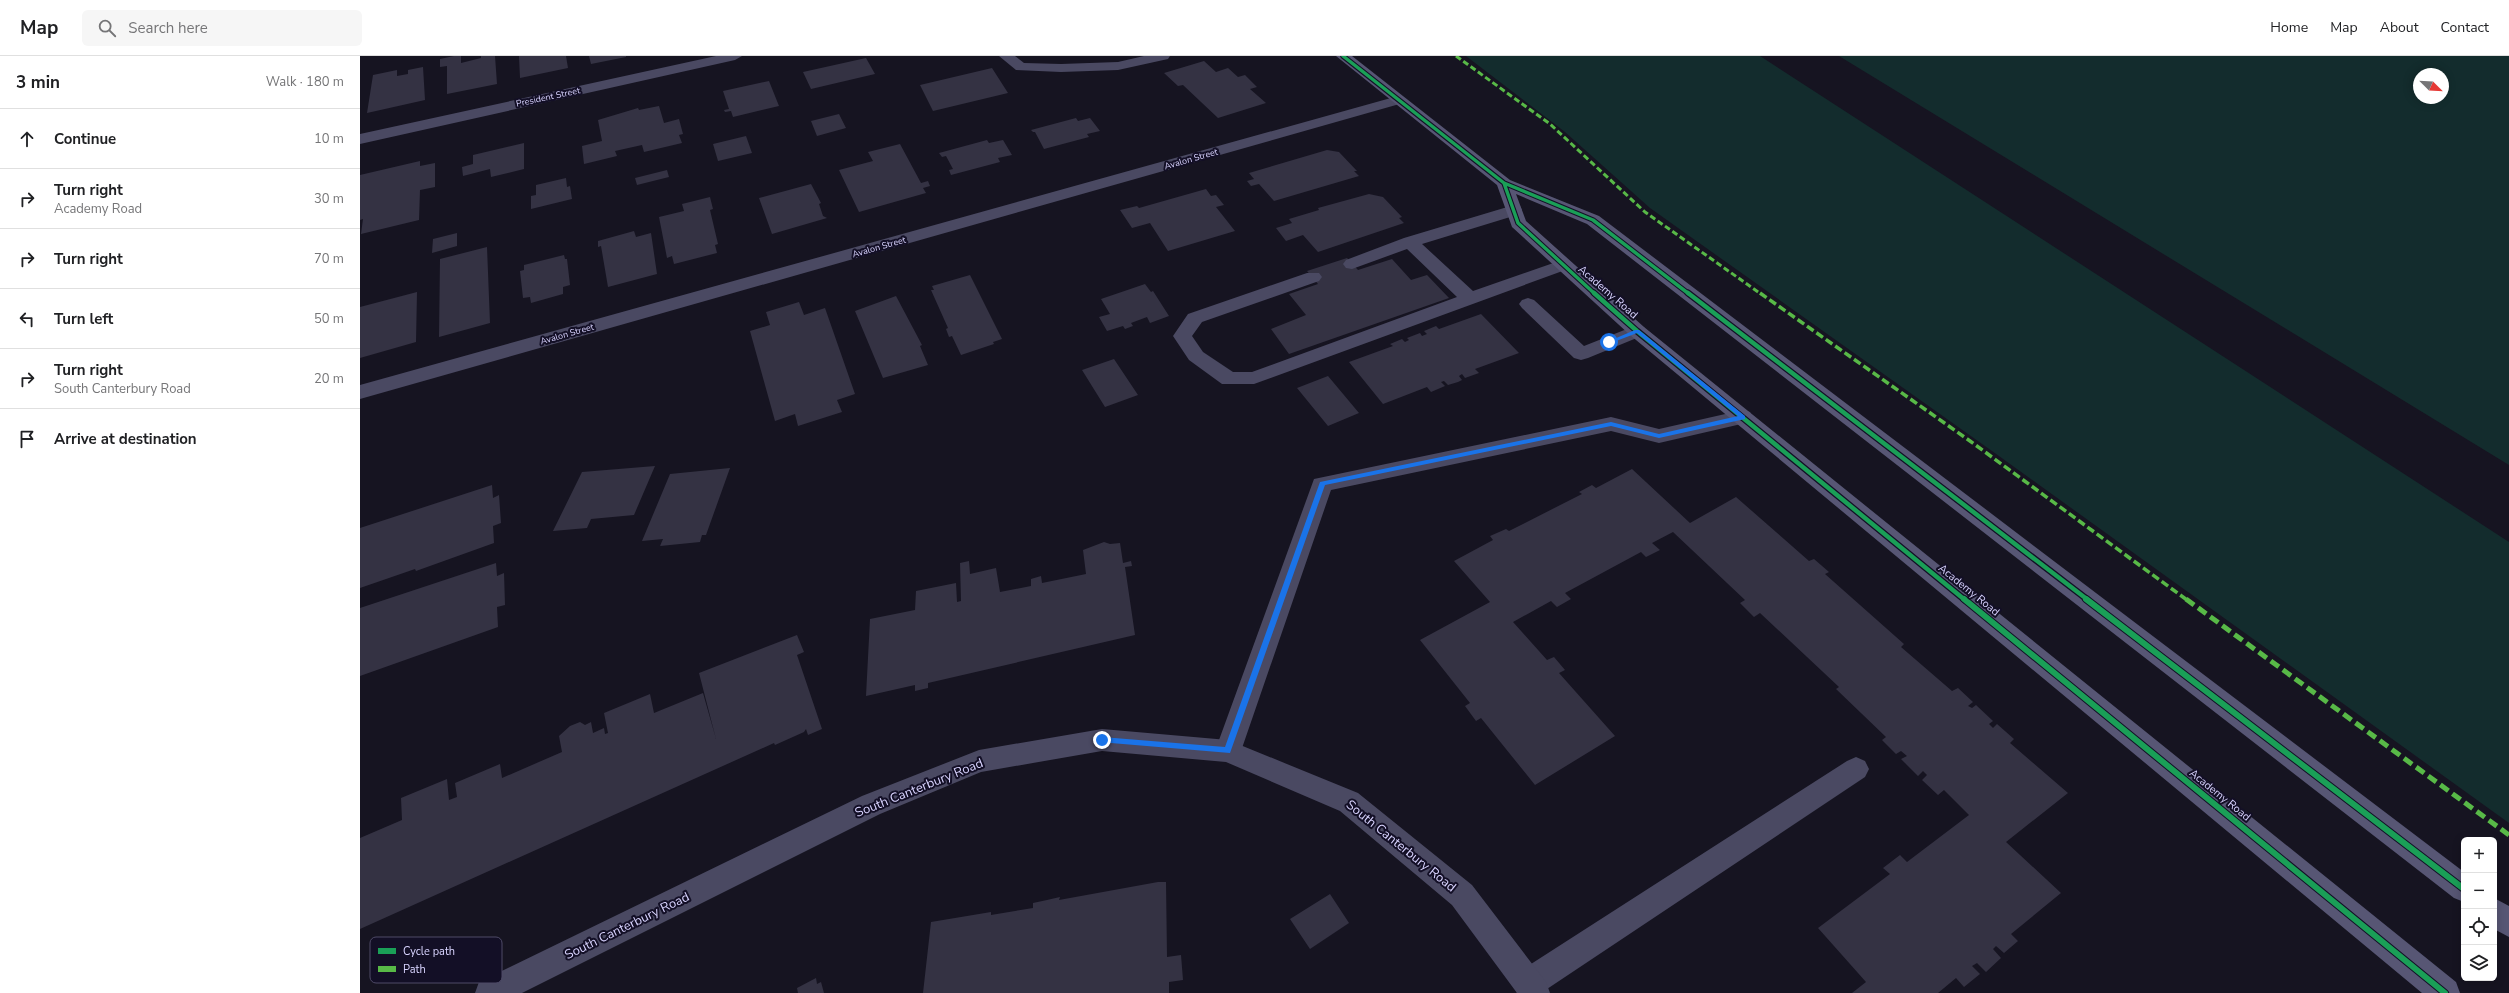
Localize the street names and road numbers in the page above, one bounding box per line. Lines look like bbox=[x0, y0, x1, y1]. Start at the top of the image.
street label: President Street bbox=[515, 84, 582, 110]
street label: Avalon Street bbox=[1163, 145, 1220, 172]
street label: Avalon Street bbox=[851, 233, 908, 260]
street label: Academy Road bbox=[1575, 262, 1641, 322]
street label: Avalon Street bbox=[539, 320, 596, 347]
street label: Academy Road bbox=[1935, 561, 2003, 619]
street label: South Canterbury Road bbox=[852, 754, 986, 822]
street label: Academy Road bbox=[2186, 766, 2254, 824]
street label: South Canterbury Road bbox=[1342, 796, 1460, 896]
street label: South Canterbury Road bbox=[562, 888, 692, 964]

